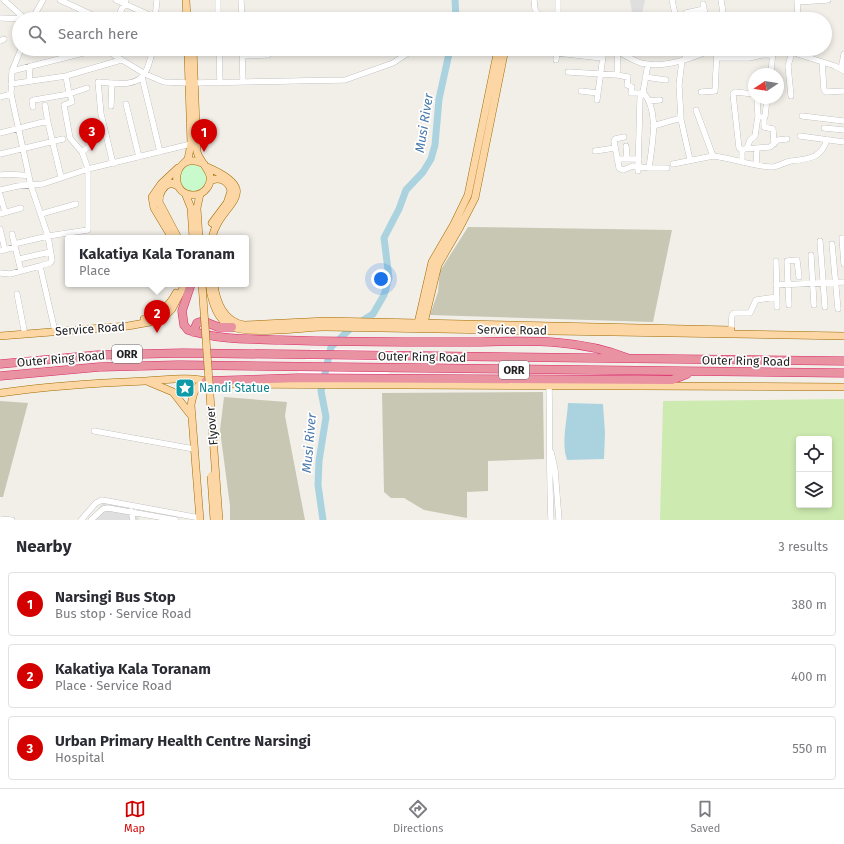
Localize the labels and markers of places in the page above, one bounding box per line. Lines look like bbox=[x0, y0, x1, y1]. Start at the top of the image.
pin: 3 bbox=[79, 118, 105, 151]
pin: 1 bbox=[191, 119, 217, 152]
pin: 2 bbox=[144, 300, 170, 333]
place icon: Nandi Statue bbox=[174, 377, 196, 399]
place label: Nandi Statue bbox=[199, 381, 270, 395]

